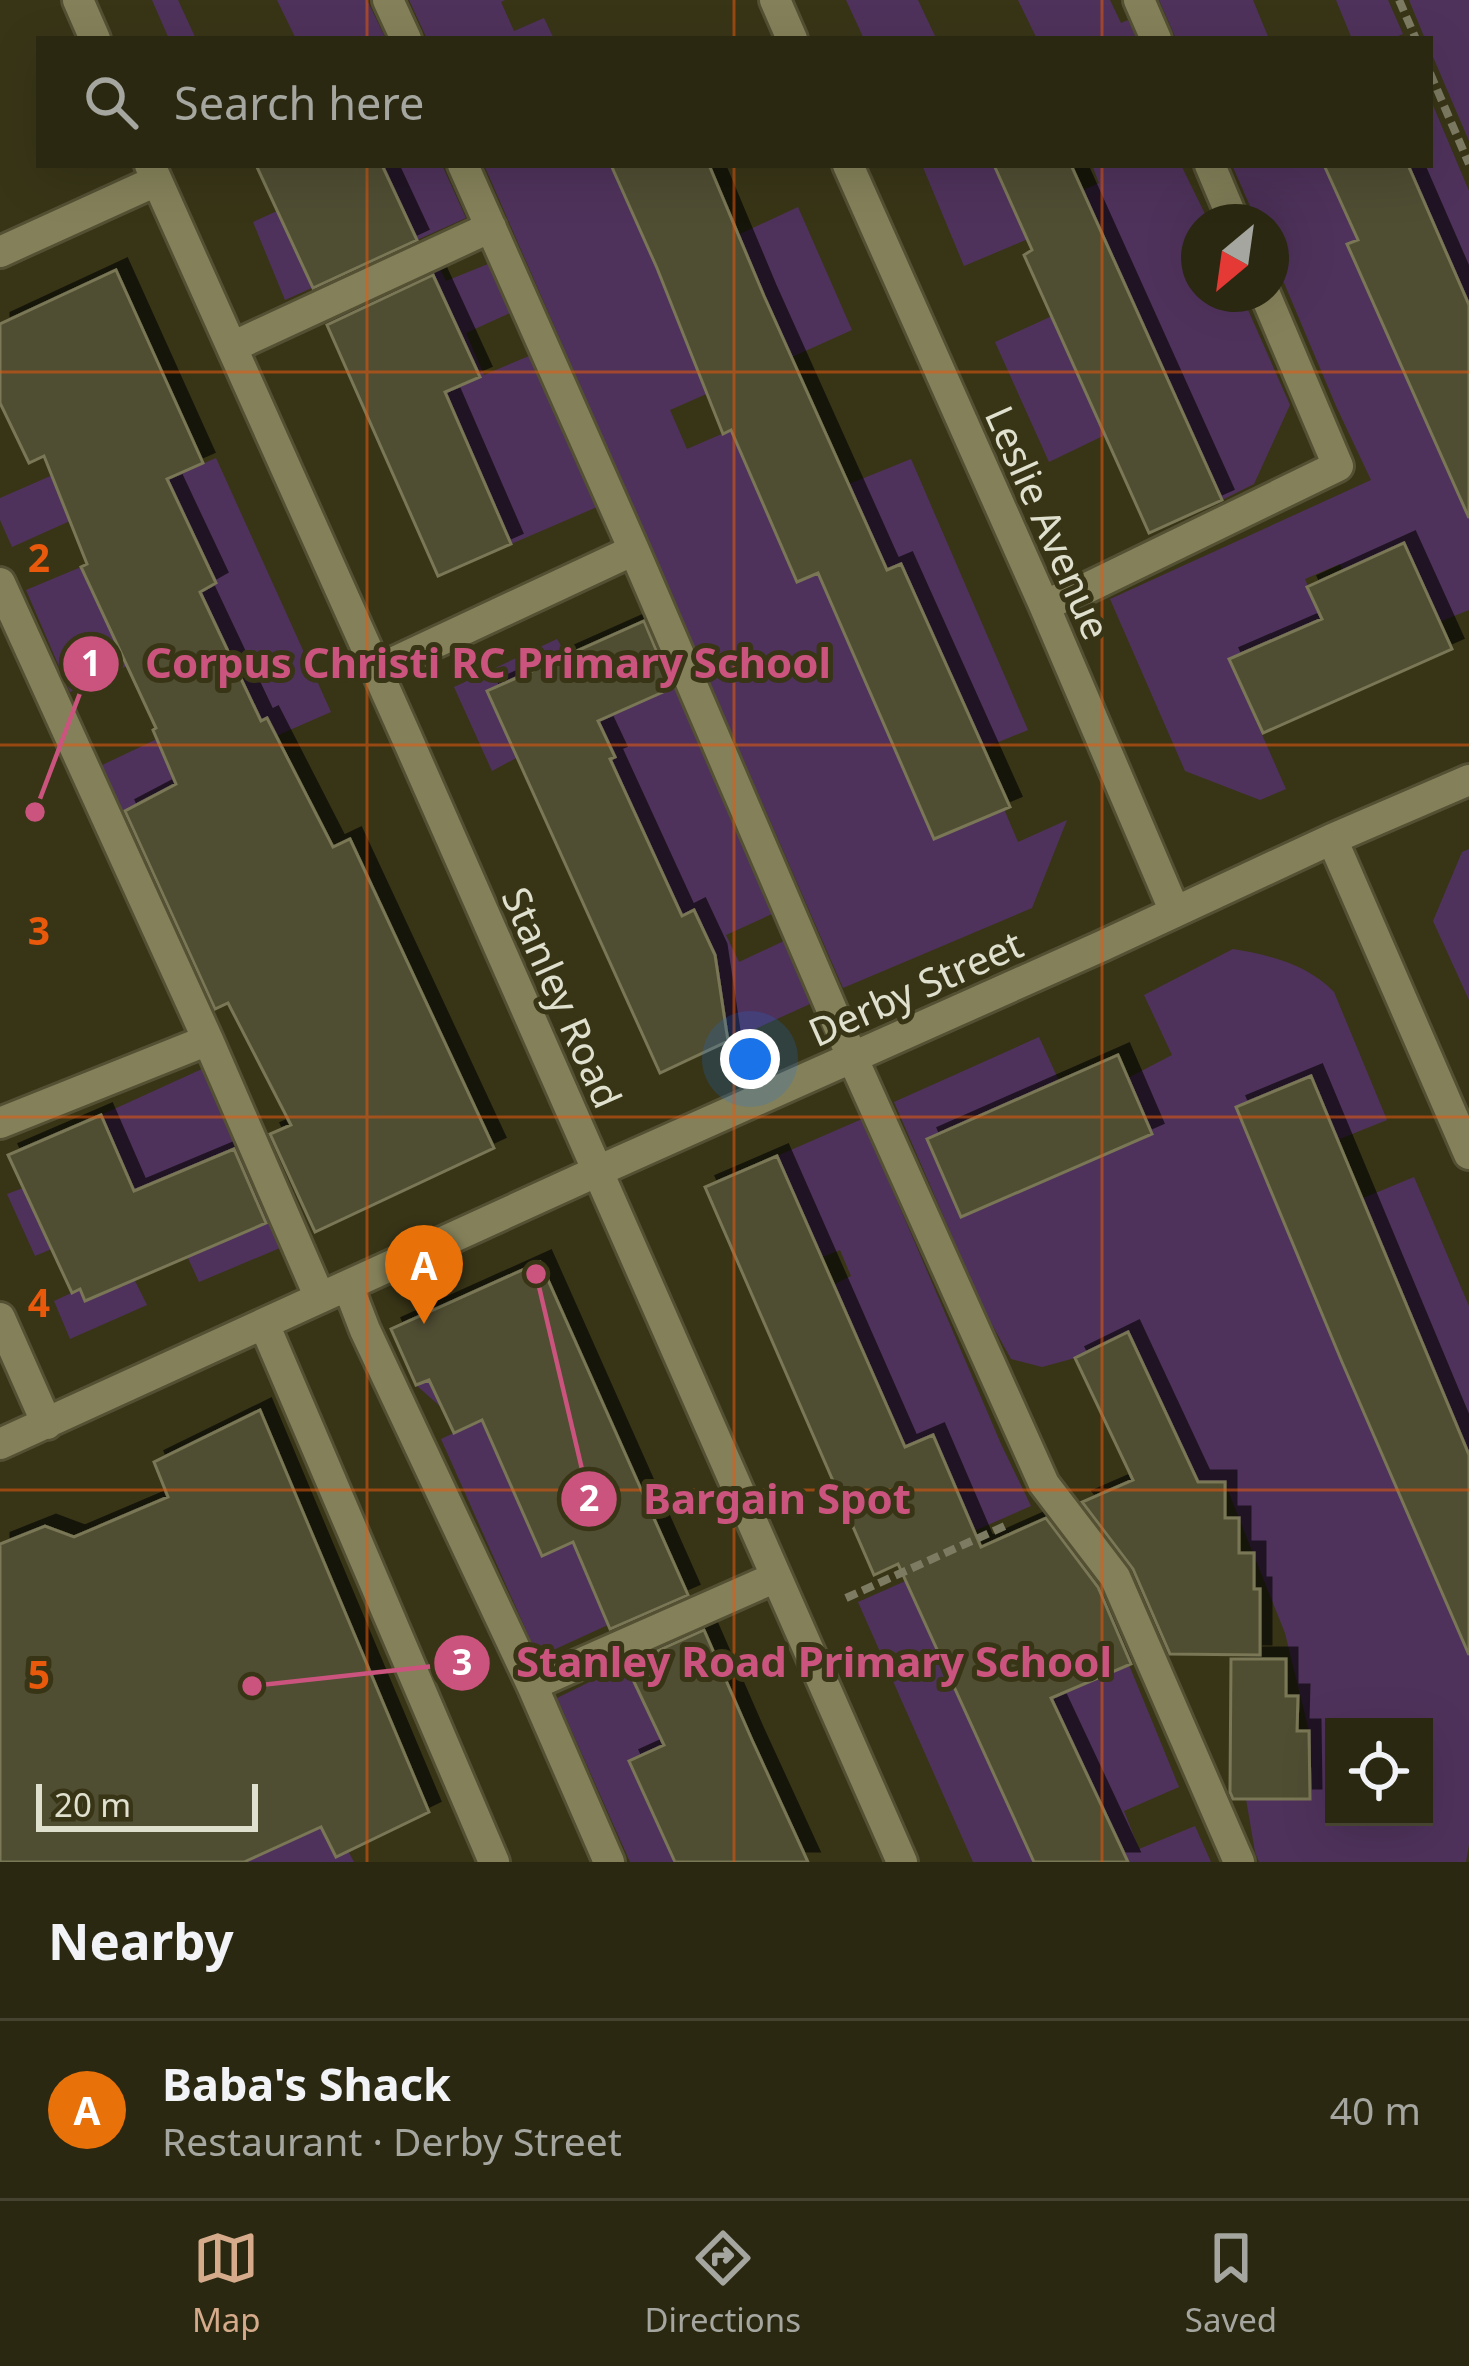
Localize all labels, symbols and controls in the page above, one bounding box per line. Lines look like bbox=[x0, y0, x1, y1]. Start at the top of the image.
search box bbox=[36, 36, 1433, 168]
icon: search bbox=[78, 69, 144, 135]
text: Search here bbox=[174, 72, 424, 133]
north arrow bbox=[1181, 204, 1289, 312]
street label: Leslie Avenue bbox=[974, 397, 1124, 647]
text: 2 bbox=[28, 530, 50, 583]
callout: Corpus Christi RC Primary School bbox=[61, 625, 855, 703]
text: Corpus Christi RC Primary School bbox=[145, 633, 831, 690]
text: 1 bbox=[81, 638, 101, 687]
street label: Stanley Road bbox=[491, 878, 635, 1116]
text: 3 bbox=[28, 903, 50, 956]
street label: Derby Street bbox=[800, 916, 1030, 1058]
your location bbox=[720, 1029, 780, 1089]
pin: A bbox=[385, 1225, 463, 1324]
text: 4 bbox=[28, 1275, 50, 1328]
callout: Bargain Spot bbox=[559, 1460, 935, 1538]
text: Bargain Spot bbox=[643, 1469, 911, 1526]
text: 2 bbox=[579, 1473, 599, 1522]
callout: Stanley Road Primary School bbox=[432, 1624, 1136, 1702]
text: Stanley Road Primary School bbox=[516, 1632, 1112, 1689]
text: 3 bbox=[452, 1637, 472, 1686]
text: 5 bbox=[28, 1647, 50, 1700]
map controls bbox=[1325, 1718, 1433, 1826]
button: locate bbox=[1325, 1718, 1433, 1826]
scale bar bbox=[36, 1778, 258, 1831]
text: 20 m bbox=[54, 1782, 131, 1827]
text: Nearby bbox=[48, 1905, 234, 1975]
text: Baba's Shack bbox=[162, 2053, 451, 2114]
text: A bbox=[74, 2083, 101, 2136]
text: 40 m bbox=[1330, 2083, 1421, 2136]
text: Restaurant · Derby Street bbox=[162, 2114, 622, 2167]
tab: Map bbox=[192, 2225, 261, 2342]
tab: Directions bbox=[644, 2225, 801, 2342]
tab: Saved bbox=[1185, 2225, 1277, 2342]

